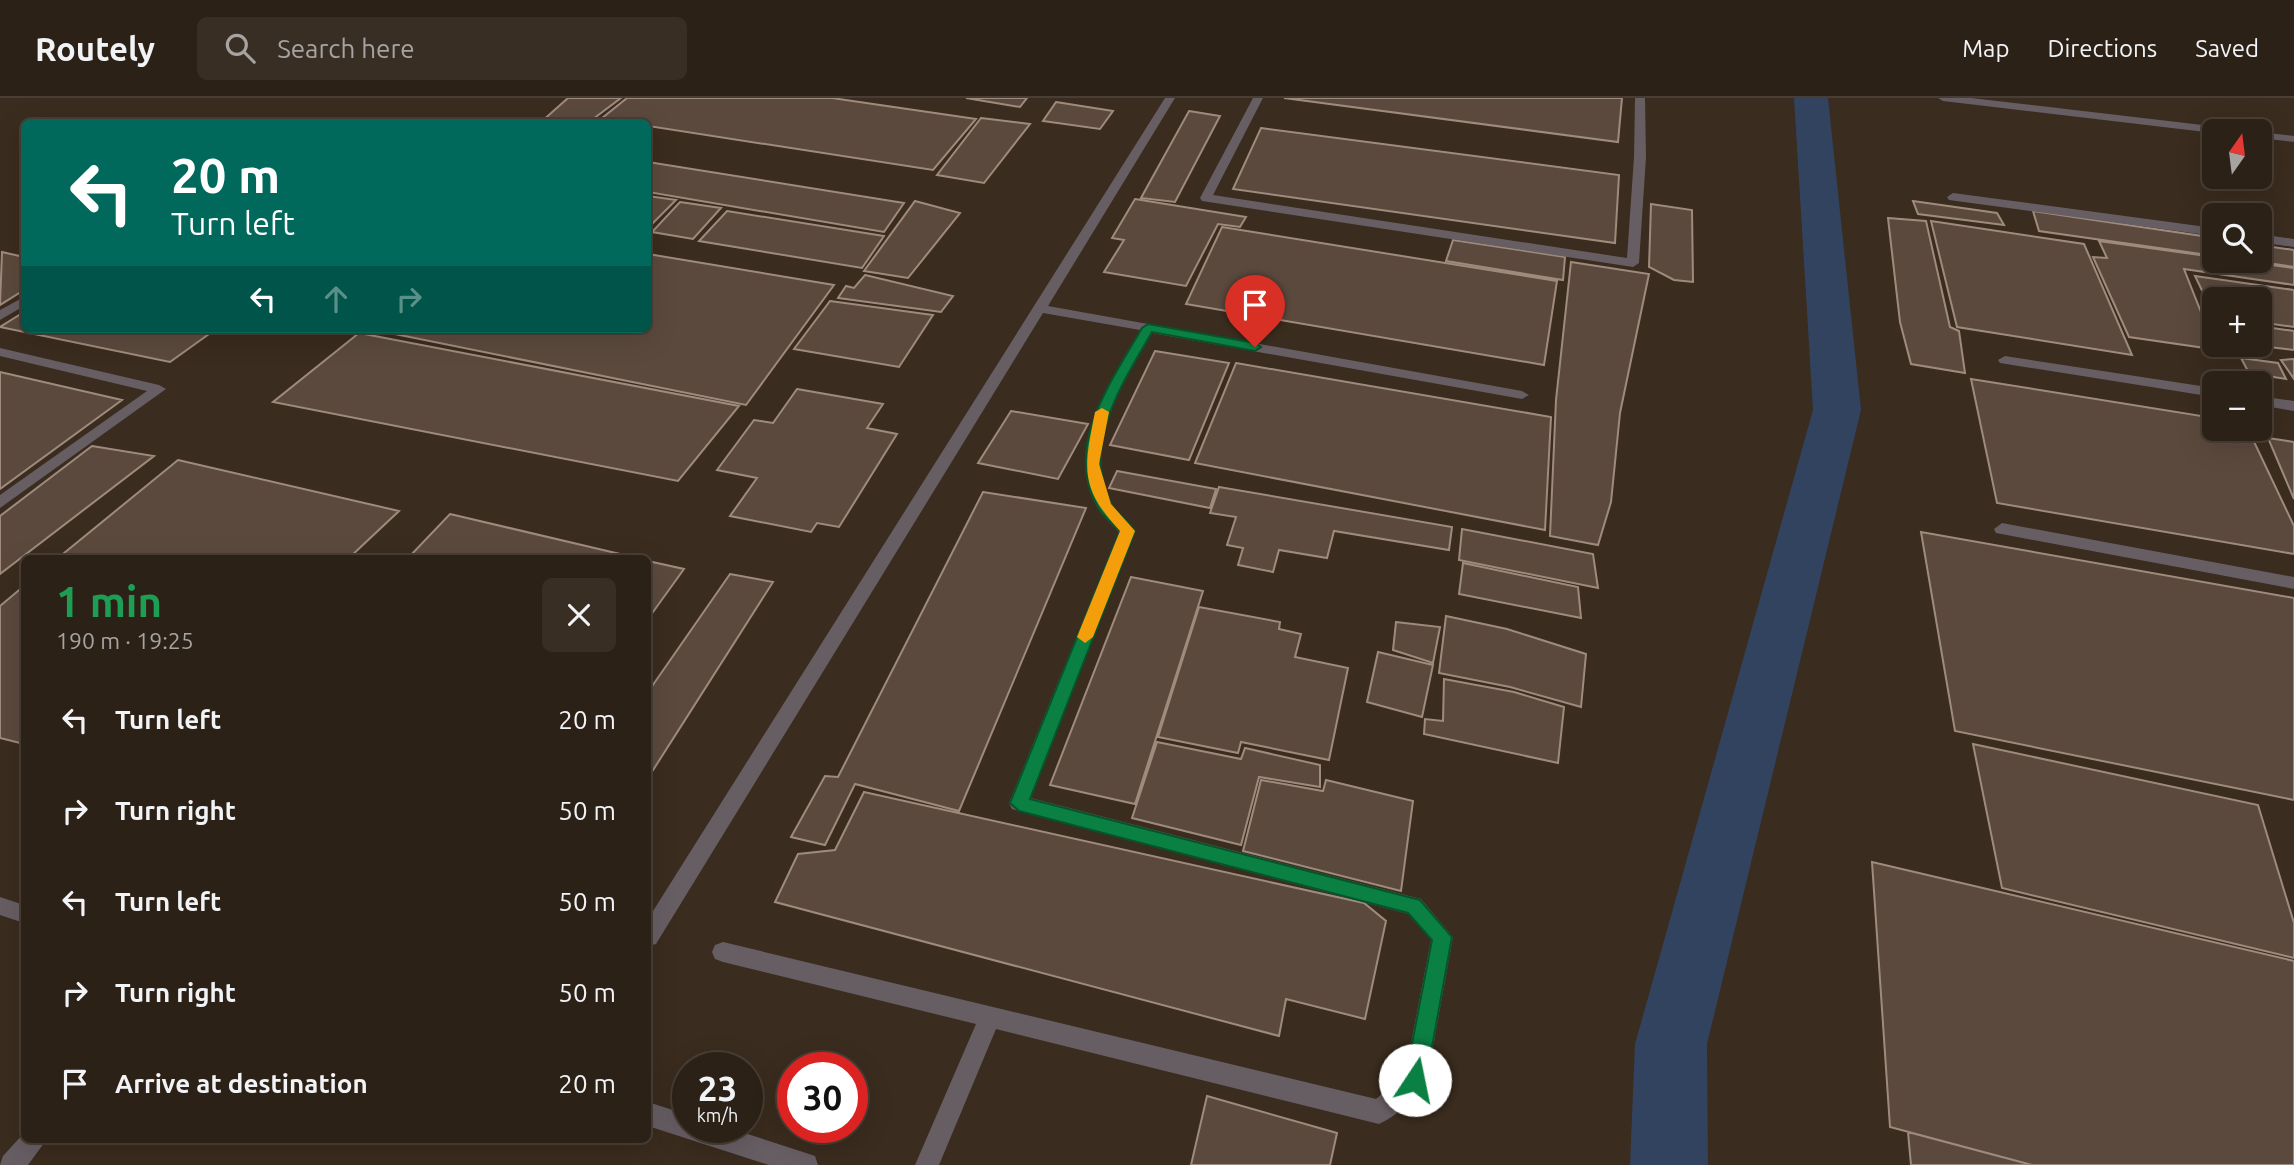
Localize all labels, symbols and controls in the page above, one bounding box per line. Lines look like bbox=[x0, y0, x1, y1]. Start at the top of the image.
search box bbox=[197, 17, 687, 80]
icon: search bbox=[221, 29, 259, 67]
text: Routely bbox=[35, 30, 155, 67]
text: Search here bbox=[277, 34, 415, 63]
text: Map bbox=[1962, 35, 2009, 62]
text: Directions bbox=[2047, 35, 2157, 62]
text: Saved bbox=[2195, 35, 2259, 62]
north arrow bbox=[2202, 119, 2272, 189]
map controls bbox=[2202, 119, 2272, 441]
icon: left bbox=[56, 147, 147, 238]
text: 20 m bbox=[171, 147, 280, 202]
button: search bbox=[2202, 203, 2272, 273]
text: Turn left bbox=[171, 205, 295, 241]
pin bbox=[1225, 275, 1285, 347]
icon: left bbox=[244, 280, 282, 318]
icon: ahead bbox=[317, 280, 355, 318]
icon: right bbox=[390, 280, 428, 318]
icon: arrive bbox=[1236, 286, 1274, 324]
button: + bbox=[2202, 287, 2272, 357]
button: − bbox=[2202, 371, 2272, 441]
text: 1 min bbox=[56, 578, 162, 625]
button: close bbox=[542, 578, 616, 652]
text: 190 m · 19:25 bbox=[56, 628, 194, 653]
icon: left bbox=[56, 701, 94, 739]
text: Turn left bbox=[115, 705, 221, 734]
text: 20 m bbox=[558, 705, 616, 734]
icon: right bbox=[56, 792, 94, 830]
text: Turn right bbox=[115, 796, 236, 825]
text: 50 m bbox=[558, 796, 616, 825]
icon: left bbox=[56, 883, 94, 921]
text: Turn left bbox=[115, 887, 221, 916]
text: 50 m bbox=[558, 887, 616, 916]
icon: right bbox=[56, 974, 94, 1012]
text: Turn right bbox=[115, 978, 236, 1007]
text: 50 m bbox=[558, 978, 616, 1007]
position arrow bbox=[1378, 1043, 1452, 1117]
speed limit sign: 30 bbox=[777, 1052, 868, 1143]
icon: arrive bbox=[56, 1065, 94, 1103]
text: 23 bbox=[698, 1068, 737, 1108]
text: Arrive at destination bbox=[115, 1069, 368, 1098]
text: 20 m bbox=[558, 1069, 616, 1098]
text: km/h bbox=[697, 1105, 738, 1125]

